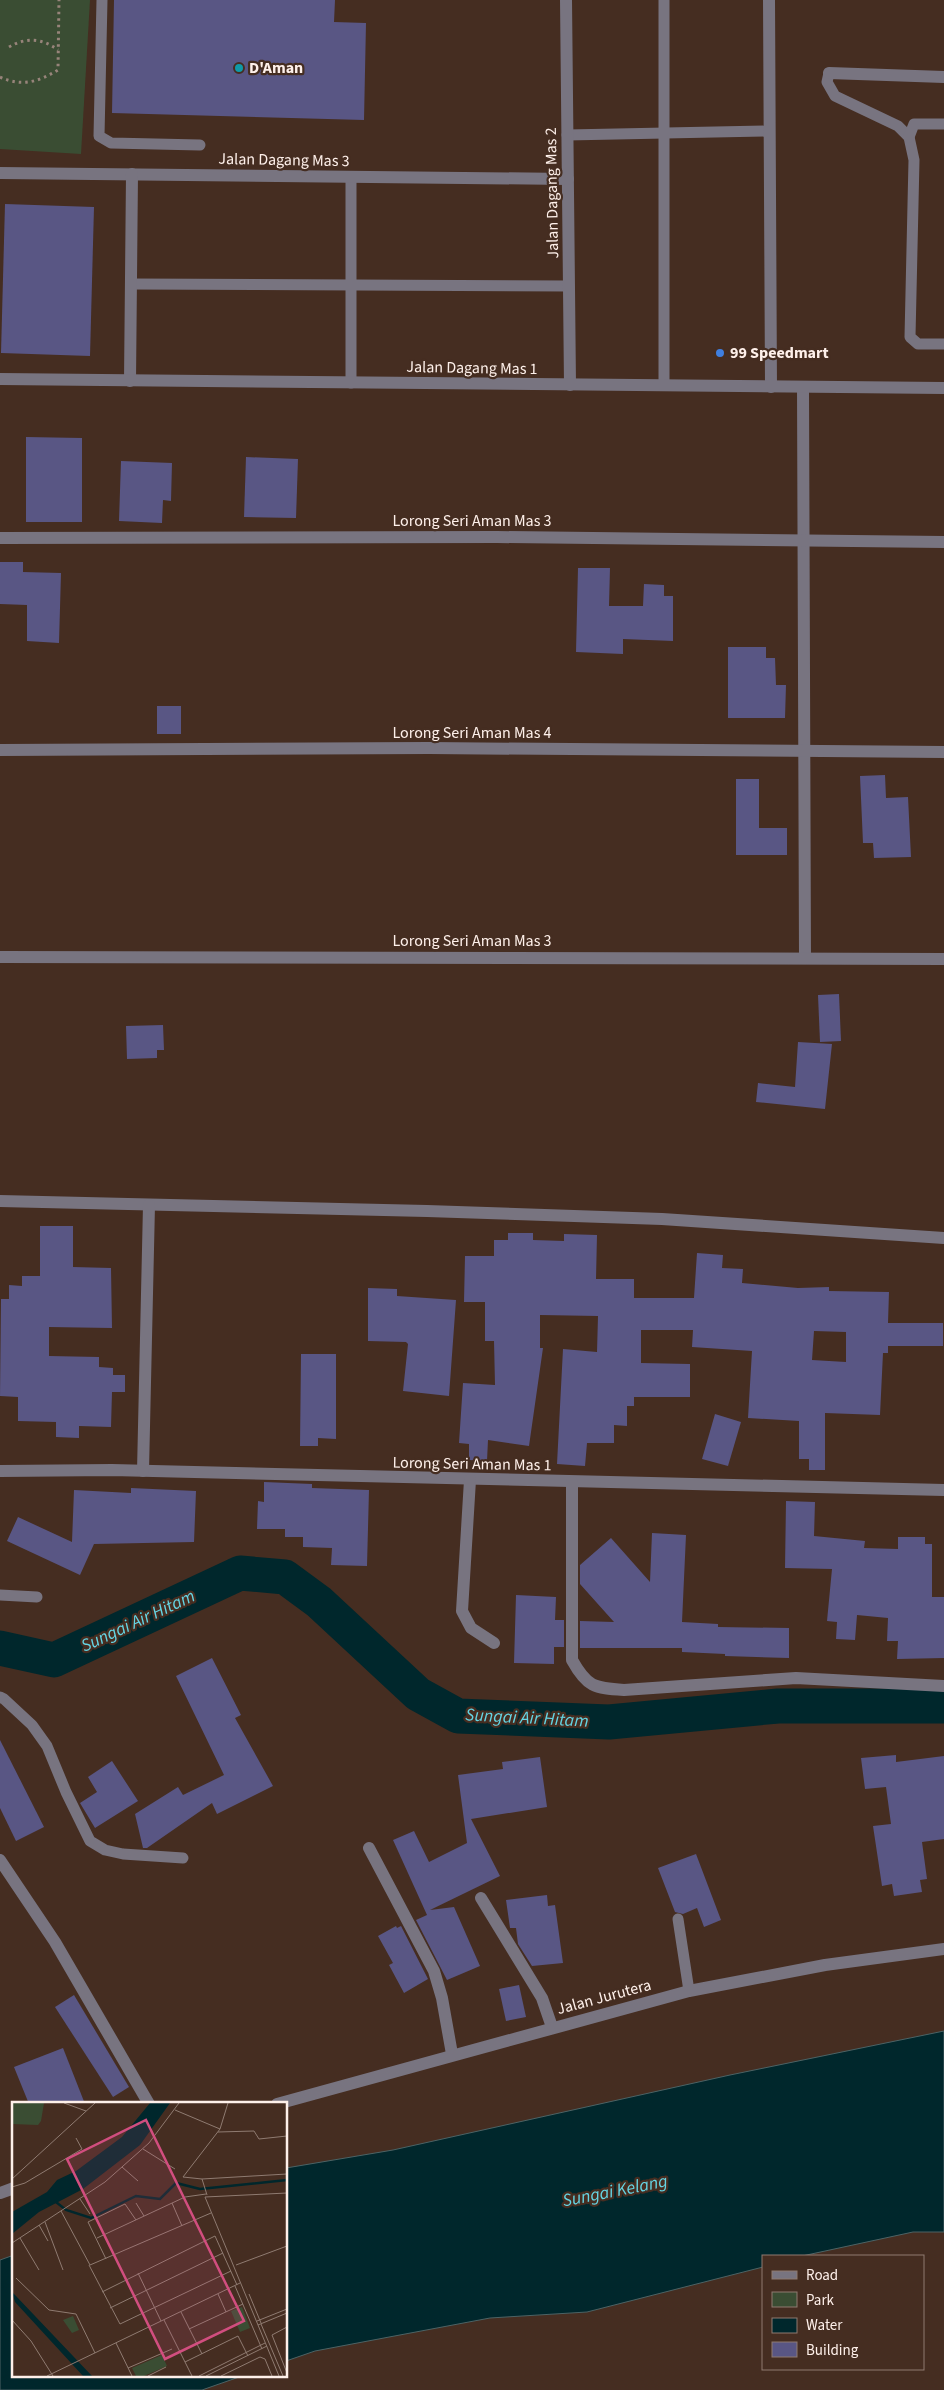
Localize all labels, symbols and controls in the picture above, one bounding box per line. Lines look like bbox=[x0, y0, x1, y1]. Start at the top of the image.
place label: D'Aman bbox=[249, 57, 303, 79]
marker: D'Aman bbox=[233, 62, 245, 74]
street label: Jalan Dagang Mas 2 bbox=[540, 127, 564, 259]
street label: Jalan Dagang Mas 3 bbox=[218, 148, 350, 172]
place label: 99 Speedmart bbox=[730, 342, 829, 364]
marker: 99 Speedmart bbox=[714, 347, 726, 359]
street label: Jalan Dagang Mas 1 bbox=[406, 356, 538, 380]
street label: Lorong Seri Aman Mas 3 bbox=[392, 510, 552, 532]
street label: Lorong Seri Aman Mas 4 bbox=[392, 722, 552, 744]
street label: Lorong Seri Aman Mas 3 bbox=[392, 930, 552, 952]
street label: Lorong Seri Aman Mas 1 bbox=[392, 1452, 552, 1476]
water label: Sungai Air Hitam bbox=[77, 1584, 199, 1658]
water label: Sungai Air Hitam bbox=[465, 1702, 589, 1734]
street label: Jalan Jurutera bbox=[554, 1974, 654, 2020]
inset map bbox=[12, 2102, 288, 2378]
water label: Sungai Kelang bbox=[560, 2169, 670, 2213]
legend bbox=[762, 2255, 924, 2370]
text: Road bbox=[806, 2265, 838, 2286]
text: Park bbox=[806, 2290, 835, 2311]
text: Water bbox=[806, 2315, 843, 2336]
text: Building bbox=[806, 2340, 859, 2361]

